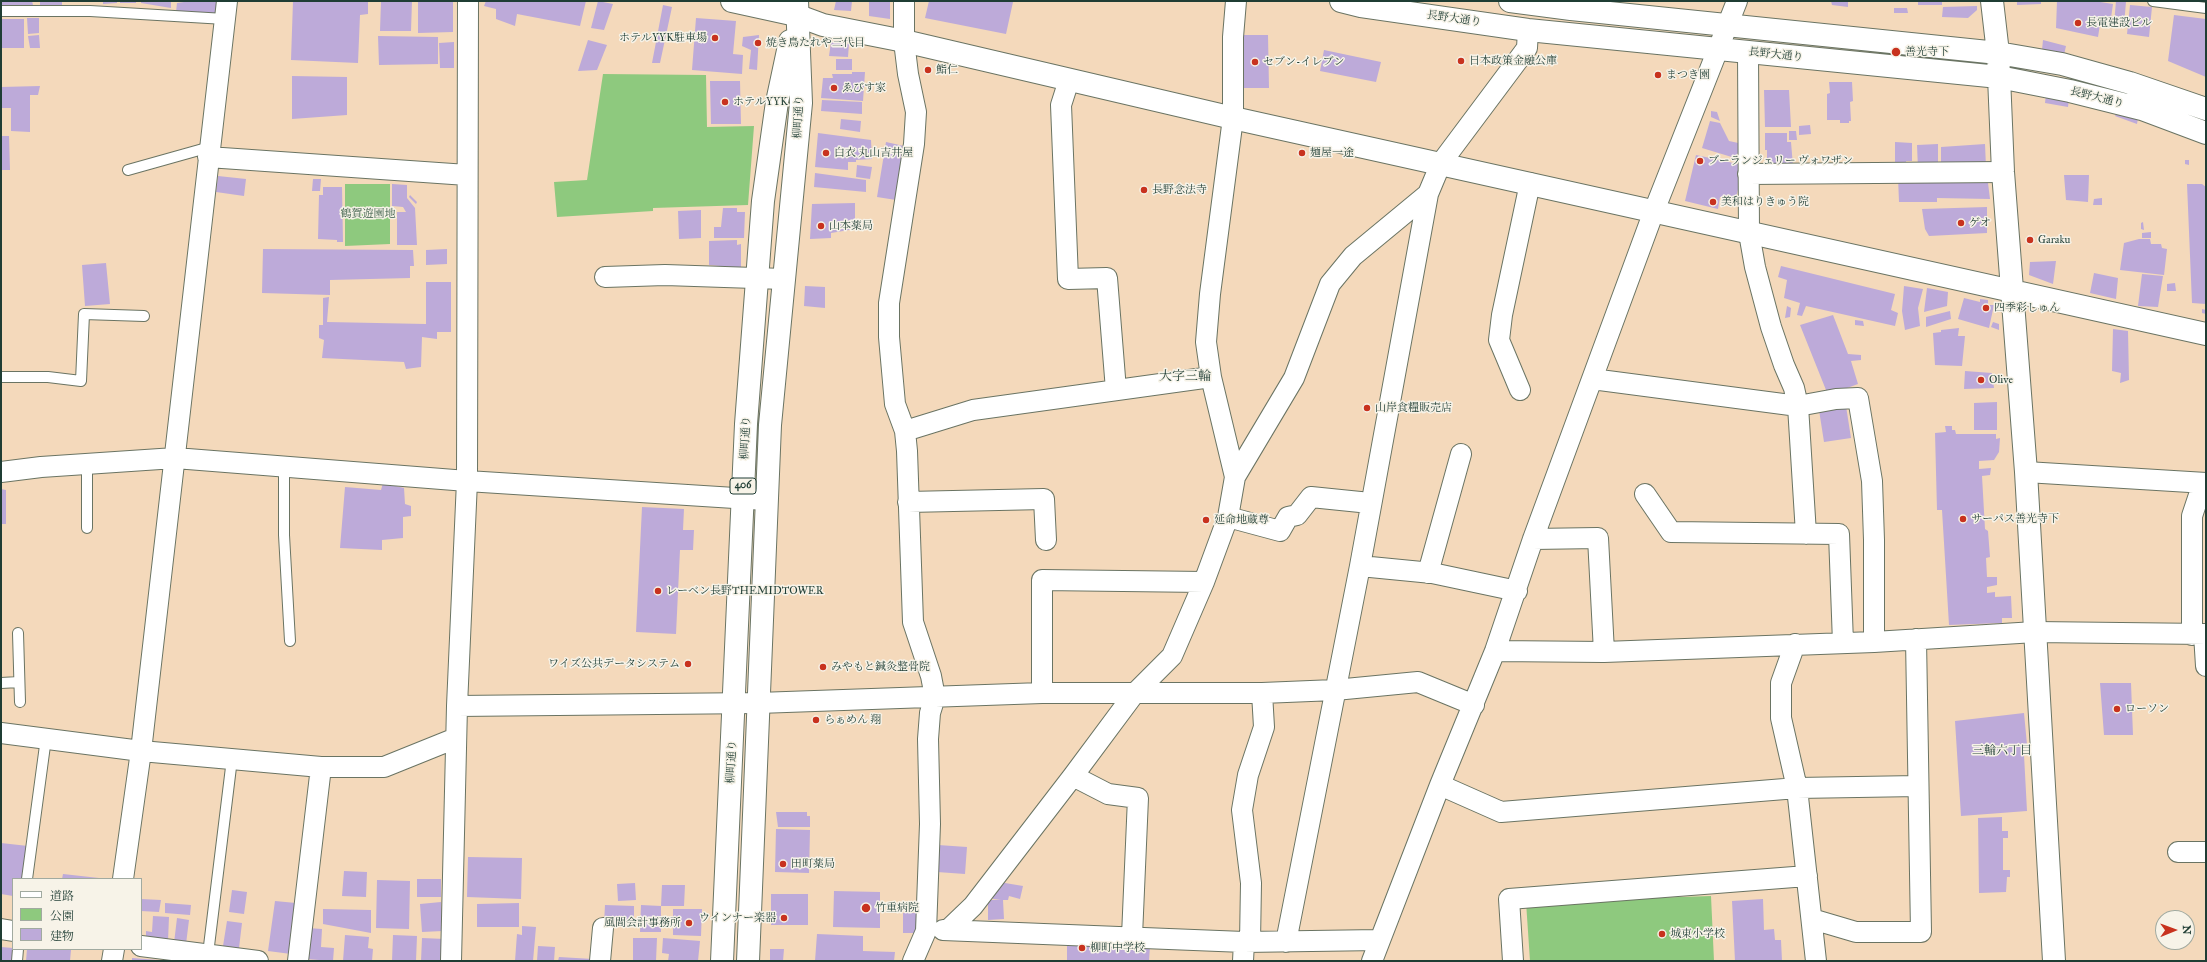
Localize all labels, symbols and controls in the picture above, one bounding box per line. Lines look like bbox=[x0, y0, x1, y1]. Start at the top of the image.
street label: 長野大通り bbox=[1426, 9, 1482, 29]
place label: 長電建設ビル bbox=[2086, 16, 2152, 30]
marker: 長電建設ビル bbox=[2073, 18, 2083, 28]
place label: ホテルYYK駐車場 bbox=[619, 31, 707, 45]
marker: ホテルYYK駐車場 bbox=[710, 33, 720, 43]
place label: 焼き鳥たれや三代目 bbox=[766, 36, 865, 50]
marker: 焼き鳥たれや三代目 bbox=[753, 38, 763, 48]
place label: 善光寺下 bbox=[1905, 45, 1949, 59]
street label: 長野大通り bbox=[1748, 46, 1804, 64]
marker: 善光寺下 bbox=[1890, 46, 1902, 58]
place label: 日本政策金融公庫 bbox=[1469, 54, 1557, 68]
place label: セブン-イレブン bbox=[1263, 55, 1345, 69]
marker: 日本政策金融公庫 bbox=[1456, 56, 1466, 66]
marker: セブン-イレブン bbox=[1250, 57, 1260, 67]
place label: 鮨仁 bbox=[936, 63, 958, 77]
marker: 鮨仁 bbox=[923, 65, 933, 75]
place label: まつき園 bbox=[1666, 68, 1710, 82]
marker: まつき園 bbox=[1653, 70, 1663, 80]
place label: ゑびす家 bbox=[842, 81, 886, 95]
marker: ゑびす家 bbox=[829, 83, 839, 93]
street label: 長野大通り bbox=[2069, 85, 2125, 111]
place label: ホテルYYK bbox=[733, 95, 788, 109]
street label: 柳町通り bbox=[791, 95, 807, 139]
marker: ホテルYYK bbox=[720, 97, 730, 107]
place label: 白衣 丸山吉井屋 bbox=[834, 146, 913, 160]
place label: 麺屋一途 bbox=[1310, 146, 1354, 160]
marker: 白衣 丸山吉井屋 bbox=[821, 148, 831, 158]
marker: 麺屋一途 bbox=[1297, 148, 1307, 158]
place label: ブーランジェリー ヴォワザン bbox=[1708, 154, 1853, 168]
marker: ブーランジェリー ヴォワザン bbox=[1695, 156, 1705, 166]
place label: 長野念法寺 bbox=[1152, 183, 1207, 197]
marker: 長野念法寺 bbox=[1139, 185, 1149, 195]
place label: 美和はりきゅう院 bbox=[1721, 195, 1809, 209]
marker: 美和はりきゅう院 bbox=[1708, 197, 1718, 207]
park label: 鶴賀遊園地 bbox=[341, 207, 395, 221]
place label: ゲオ bbox=[1969, 216, 1991, 230]
marker: ゲオ bbox=[1956, 218, 1966, 228]
place label: 山本薬局 bbox=[829, 219, 873, 233]
marker: 山本薬局 bbox=[816, 221, 826, 231]
place label: Garaku bbox=[2038, 233, 2070, 247]
marker: Garaku bbox=[2025, 235, 2035, 245]
place label: 四季彩しゅん bbox=[1994, 301, 2060, 315]
marker: 四季彩しゅん bbox=[1981, 303, 1991, 313]
district label: 大字三輪 bbox=[1159, 369, 1211, 385]
place label: Olive bbox=[1989, 373, 2013, 387]
marker: Olive bbox=[1976, 375, 1986, 385]
place label: 山岸食糧販売店 bbox=[1375, 401, 1452, 415]
marker: 山岸食糧販売店 bbox=[1362, 403, 1372, 413]
street label: 柳町通り bbox=[738, 416, 754, 460]
road number: 406 bbox=[730, 478, 756, 494]
place label: サーパス善光寺下 bbox=[1971, 512, 2059, 526]
place label: 延命地蔵尊 bbox=[1214, 513, 1269, 527]
marker: サーパス善光寺下 bbox=[1958, 514, 1968, 524]
marker: 延命地蔵尊 bbox=[1201, 515, 1211, 525]
place label: レーベン長野THEMIDTOWER bbox=[666, 584, 823, 598]
marker: レーベン長野THEMIDTOWER bbox=[653, 586, 663, 596]
place label: ワイズ公共データシステム bbox=[548, 657, 680, 671]
marker: ワイズ公共データシステム bbox=[683, 659, 693, 669]
place label: みやもと鍼灸整骨院 bbox=[831, 660, 930, 674]
marker: みやもと鍼灸整骨院 bbox=[818, 662, 828, 672]
place label: ローソン bbox=[2125, 702, 2169, 716]
marker: ローソン bbox=[2112, 704, 2122, 714]
place label: らぁめん 翔 bbox=[824, 713, 881, 727]
marker: らぁめん 翔 bbox=[811, 715, 821, 725]
street label: 柳町通り bbox=[724, 740, 740, 784]
district label: 三輪六丁目 bbox=[1972, 744, 2032, 758]
place label: 田町薬局 bbox=[791, 857, 835, 871]
marker: 田町薬局 bbox=[778, 859, 788, 869]
legend bbox=[12, 878, 142, 950]
text: 道路 bbox=[50, 889, 74, 903]
place label: 竹重病院 bbox=[875, 901, 919, 915]
marker: 竹重病院 bbox=[860, 902, 872, 914]
text: 公園 bbox=[50, 909, 74, 923]
north arrow bbox=[2155, 910, 2195, 950]
place label: ウインナー楽器 bbox=[699, 911, 776, 925]
marker: ウインナー楽器 bbox=[779, 913, 789, 923]
place label: 風間会計事務所 bbox=[604, 916, 681, 930]
marker: 風間会計事務所 bbox=[684, 918, 694, 928]
text: N bbox=[2180, 925, 2193, 935]
place label: 城東小学校 bbox=[1670, 927, 1725, 941]
text: 建物 bbox=[50, 929, 74, 943]
marker: 城東小学校 bbox=[1657, 929, 1667, 939]
place label: 柳町中学校 bbox=[1090, 941, 1145, 955]
marker: 柳町中学校 bbox=[1077, 943, 1087, 953]

